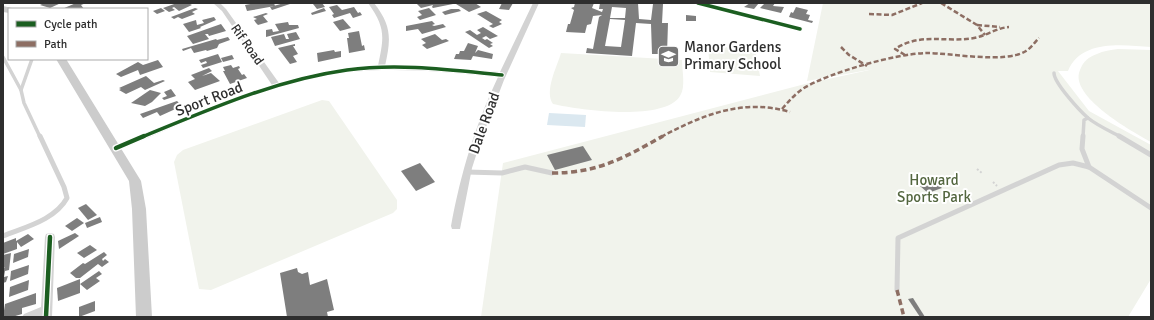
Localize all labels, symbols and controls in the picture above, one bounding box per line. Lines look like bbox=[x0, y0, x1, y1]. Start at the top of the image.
legend bbox=[8, 8, 148, 60]
text: Cycle path bbox=[44, 17, 97, 32]
street label: Rif Road bbox=[227, 21, 267, 68]
text: Path bbox=[44, 37, 67, 52]
place label: Manor Gardens Primary School bbox=[684, 38, 782, 73]
school or university icon: Manor Gardens Primary School bbox=[655, 43, 681, 69]
street label: Sport Road bbox=[173, 78, 245, 120]
street label: Dale Road bbox=[465, 90, 503, 156]
park label: Howard Sports Park bbox=[897, 171, 971, 206]

